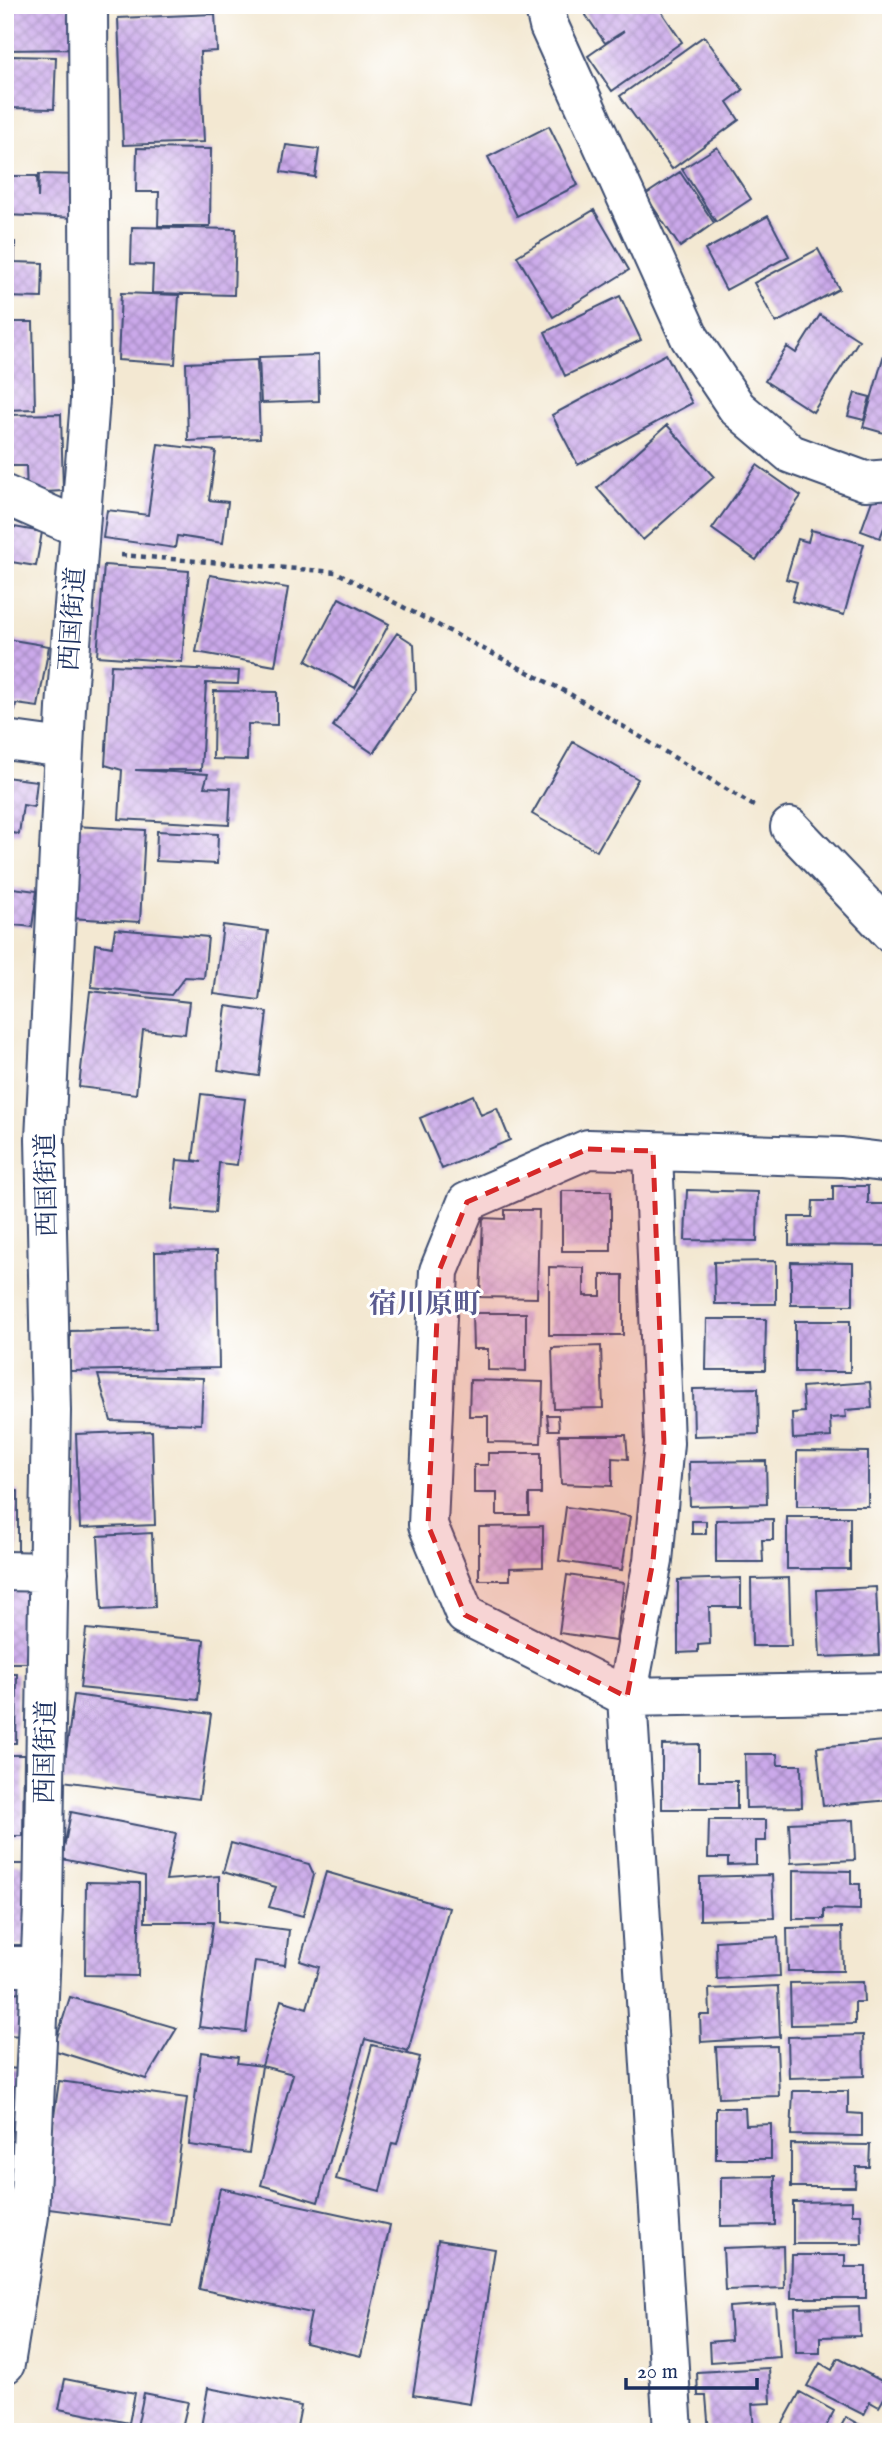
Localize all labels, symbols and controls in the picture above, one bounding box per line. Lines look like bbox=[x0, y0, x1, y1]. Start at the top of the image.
street label: 西国街道 bbox=[53, 566, 93, 672]
street label: 西国街道 bbox=[30, 1133, 64, 1237]
district label: 宿川原町 bbox=[369, 1288, 481, 1323]
street label: 西国街道 bbox=[29, 1700, 63, 1804]
scale bar bbox=[626, 2346, 758, 2390]
text: 20 m bbox=[637, 2359, 678, 2386]

